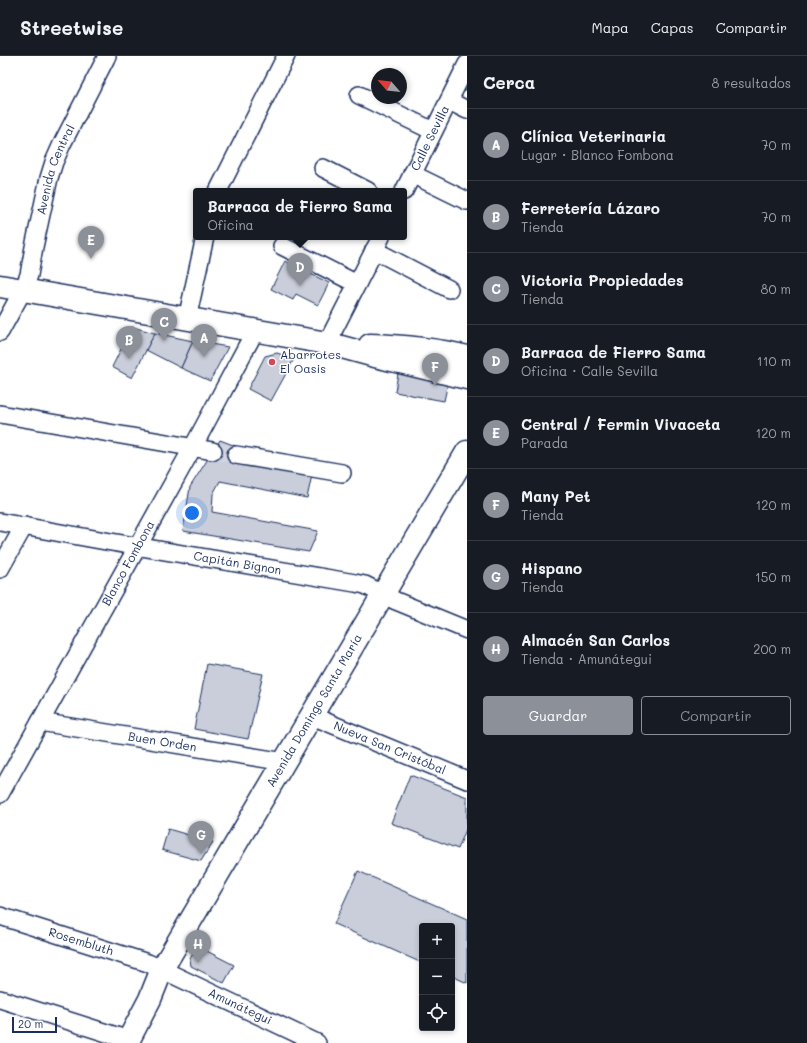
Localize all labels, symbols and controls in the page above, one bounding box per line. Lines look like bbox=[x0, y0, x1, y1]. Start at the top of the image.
text: Streetwise bbox=[20, 15, 123, 40]
text: Mapa bbox=[592, 18, 629, 37]
text: Capas bbox=[651, 18, 694, 37]
text: Compartir bbox=[716, 18, 787, 37]
north arrow bbox=[371, 68, 407, 104]
text: Cerca bbox=[483, 71, 535, 93]
text: 8 resultados bbox=[712, 74, 791, 91]
street label: Calle Sevilla bbox=[406, 102, 452, 173]
street label: Avenida Central bbox=[32, 121, 78, 216]
text: Clínica Veterinaria bbox=[521, 126, 666, 146]
text: A bbox=[491, 136, 501, 153]
text: 70 m bbox=[761, 136, 791, 153]
text: Lugar · Blanco Fombona bbox=[521, 146, 674, 163]
popup bbox=[193, 188, 407, 240]
text: Barraca de Fierro Sama bbox=[207, 196, 393, 216]
text: Ferretería Lázaro bbox=[521, 198, 660, 218]
text: B bbox=[492, 208, 500, 225]
text: 70 m bbox=[761, 208, 791, 225]
text: Oficina bbox=[207, 216, 254, 233]
text: Tienda bbox=[521, 218, 564, 235]
pin: E bbox=[78, 226, 104, 259]
pin: D bbox=[287, 253, 313, 286]
text: Victoria Propiedades bbox=[521, 270, 684, 290]
text: C bbox=[491, 280, 501, 297]
text: 80 m bbox=[761, 280, 791, 297]
text: Tienda bbox=[521, 290, 564, 307]
pin: C bbox=[151, 308, 177, 341]
pin: A bbox=[191, 324, 217, 357]
pin: B bbox=[116, 326, 142, 359]
text: Barraca de Fierro Sama bbox=[521, 342, 706, 362]
place label: Abarrotes El Oasis bbox=[280, 346, 341, 376]
text: D bbox=[491, 352, 501, 369]
text: 110 m bbox=[757, 352, 791, 369]
pin: F bbox=[422, 353, 448, 386]
marker: Abarrotes El Oasis bbox=[267, 357, 277, 367]
text: Oficina · Calle Sevilla bbox=[521, 362, 658, 379]
text: Central / Fermin Vivaceta bbox=[521, 414, 720, 434]
text: E bbox=[492, 424, 500, 441]
text: 120 m bbox=[755, 424, 791, 441]
text: Parada bbox=[521, 434, 568, 451]
text: Many Pet bbox=[521, 486, 590, 506]
text: F bbox=[492, 496, 500, 513]
text: 120 m bbox=[755, 496, 791, 513]
your location bbox=[182, 503, 202, 523]
text: Tienda bbox=[521, 506, 564, 523]
street label: Blanco Fombona bbox=[97, 517, 158, 608]
street label: Capitán Bignon bbox=[192, 547, 283, 578]
text: Hispano bbox=[521, 558, 582, 578]
text: G bbox=[491, 568, 501, 585]
text: 150 m bbox=[755, 568, 791, 585]
text: Tienda bbox=[521, 578, 564, 595]
text: Almacén San Carlos bbox=[521, 630, 670, 650]
street label: Avenida Domingo Santa María bbox=[262, 631, 365, 790]
text: H bbox=[491, 640, 501, 657]
text: 200 m bbox=[753, 640, 791, 657]
text: Tienda · Amunátegui bbox=[521, 650, 652, 667]
button: Guardar bbox=[483, 696, 633, 735]
button: Compartir bbox=[641, 696, 791, 735]
street label: Nueva San Cristóbal bbox=[332, 717, 449, 777]
street label: Buen Orden bbox=[127, 728, 198, 754]
pin: G bbox=[188, 821, 214, 854]
street label: Rosembluth bbox=[47, 923, 116, 959]
map controls bbox=[419, 923, 455, 1031]
button: + bbox=[419, 923, 455, 959]
pin: H bbox=[185, 930, 211, 963]
button: − bbox=[419, 959, 455, 995]
street label: Amunátegui bbox=[206, 984, 275, 1028]
button: locate bbox=[419, 995, 455, 1031]
scale bar bbox=[12, 1015, 57, 1034]
text: 20 m bbox=[18, 1016, 43, 1031]

